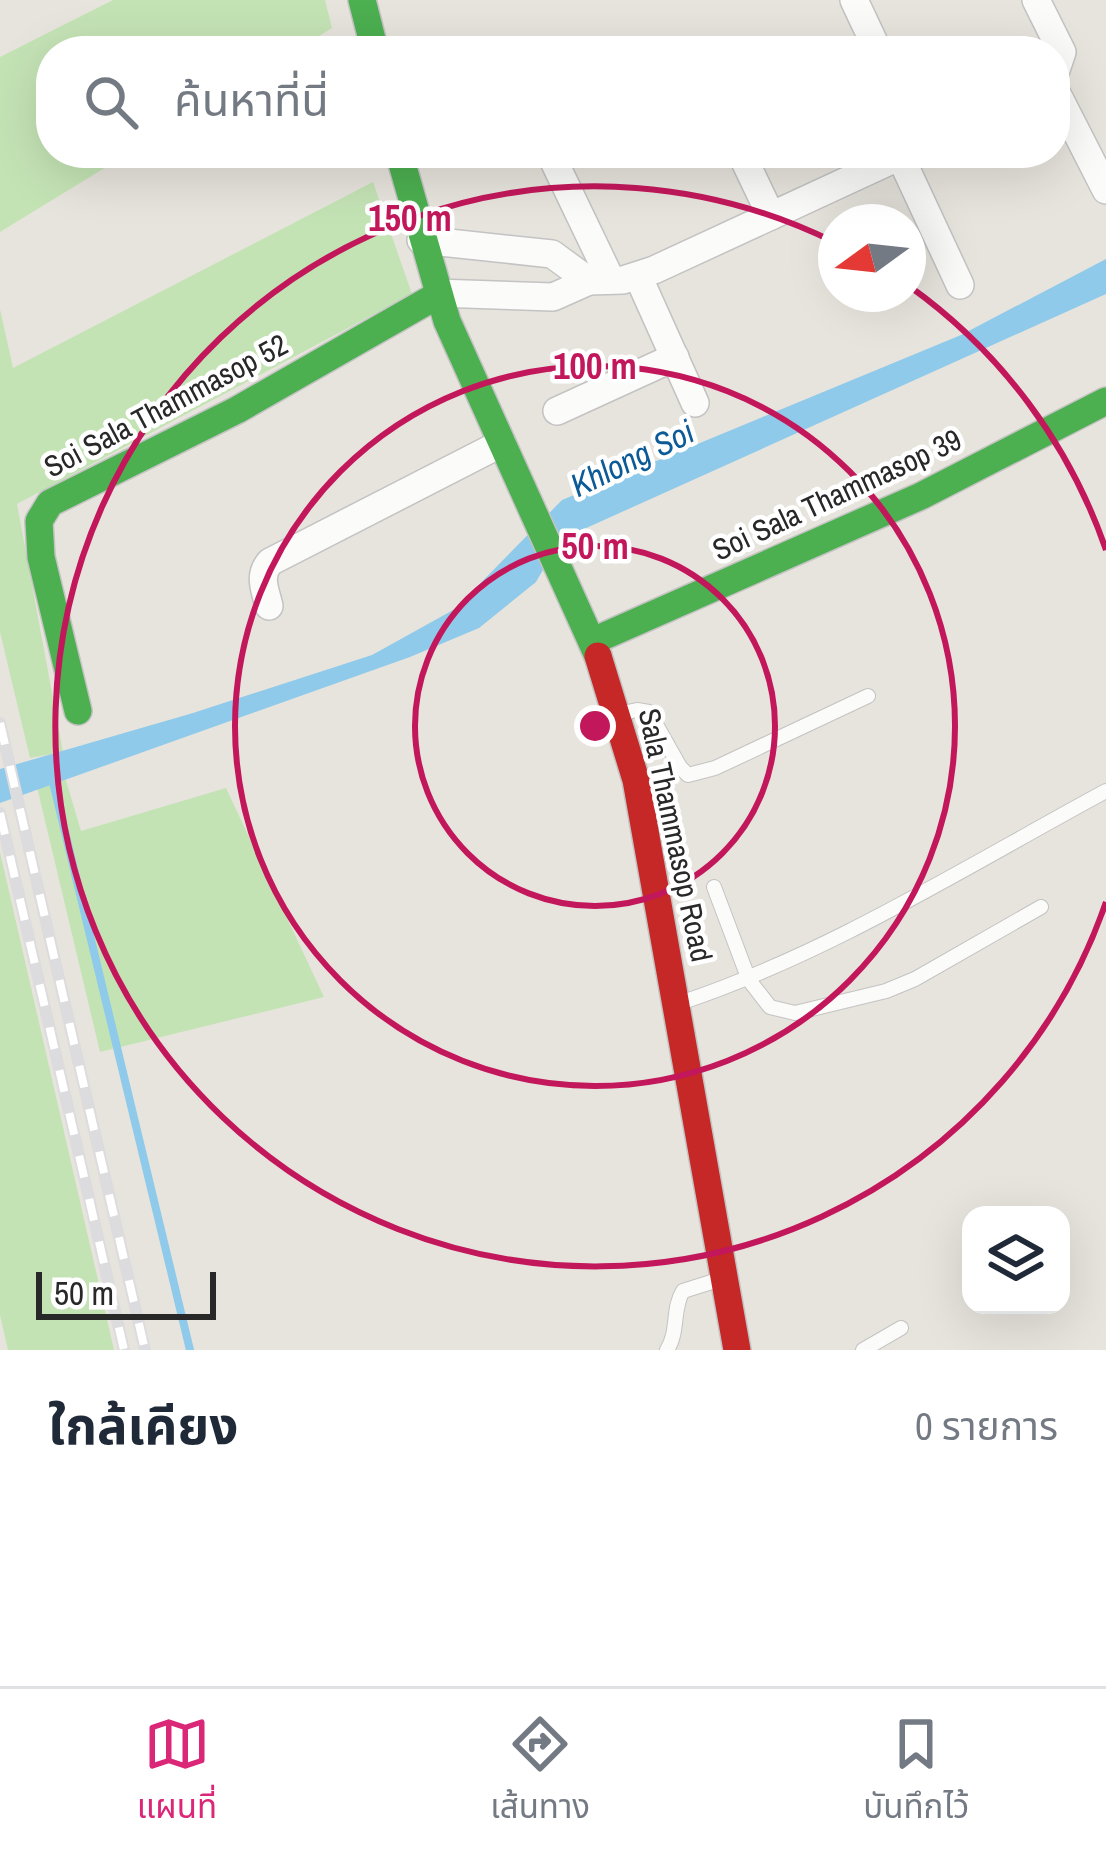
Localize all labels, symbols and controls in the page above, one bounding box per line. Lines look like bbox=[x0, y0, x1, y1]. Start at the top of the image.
search box bbox=[36, 36, 1070, 168]
icon: search bbox=[78, 69, 144, 135]
text: ค้นหาที่นี่ bbox=[174, 69, 329, 130]
text: 150 m bbox=[368, 194, 452, 242]
north arrow bbox=[818, 204, 926, 312]
street label: Soi Sala Thammasop 52 bbox=[37, 324, 294, 486]
text: 100 m bbox=[553, 342, 637, 390]
water label: Khlong Soi bbox=[563, 409, 702, 507]
street label: Soi Sala Thammasop 39 bbox=[706, 419, 968, 569]
text: 50 m bbox=[561, 522, 629, 570]
street label: Sala Thammasop Road bbox=[630, 704, 722, 965]
centre of rings bbox=[574, 705, 616, 747]
map controls bbox=[962, 1206, 1070, 1314]
button: layers bbox=[962, 1206, 1070, 1314]
scale bar bbox=[36, 1266, 216, 1319]
text: 50 m bbox=[54, 1271, 114, 1315]
text: ใกล้เคียง bbox=[48, 1391, 238, 1460]
text: 0 รายการ bbox=[915, 1400, 1058, 1452]
tab: แผนที่ bbox=[137, 1711, 217, 1833]
tab: เส้นทาง bbox=[490, 1711, 590, 1833]
tab: บันทึกไว้ bbox=[863, 1711, 969, 1833]

